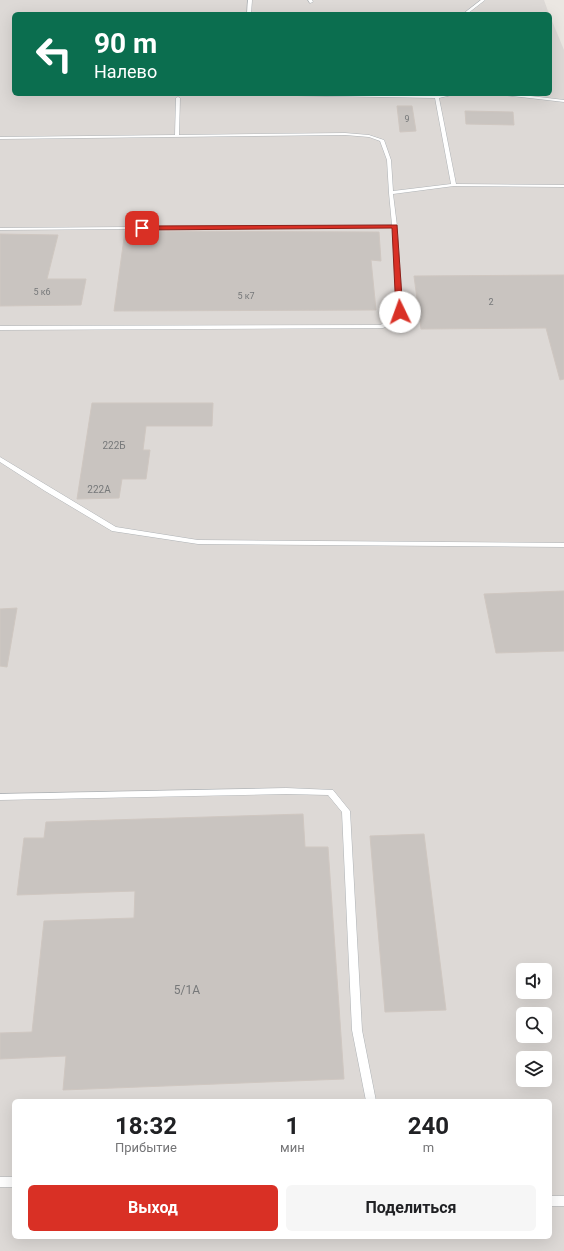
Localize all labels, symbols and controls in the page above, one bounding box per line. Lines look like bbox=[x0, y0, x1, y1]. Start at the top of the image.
text: 90 m bbox=[94, 27, 157, 60]
icon: left bbox=[28, 28, 80, 80]
text: Налево bbox=[94, 61, 157, 82]
house number: 9 bbox=[404, 114, 410, 124]
pin bbox=[125, 211, 159, 245]
icon: arrive bbox=[131, 217, 153, 239]
house number: 5 к6 bbox=[33, 287, 51, 297]
house number: 5 к7 bbox=[237, 291, 255, 301]
position arrow bbox=[379, 291, 421, 333]
house number: 2 bbox=[488, 297, 494, 307]
house number: 222Б bbox=[102, 440, 126, 451]
house number: 222А bbox=[87, 484, 111, 495]
map controls bbox=[516, 963, 552, 1087]
button: sound bbox=[516, 963, 552, 999]
house number: 5/1А bbox=[174, 983, 200, 997]
button: search bbox=[516, 1007, 552, 1043]
button: layers bbox=[516, 1051, 552, 1087]
text: 18:32 bbox=[115, 1112, 177, 1140]
text: 1 bbox=[285, 1112, 299, 1140]
text: 240 bbox=[408, 1112, 449, 1140]
text: Прибытие bbox=[115, 1140, 177, 1155]
text: мин bbox=[280, 1140, 305, 1155]
text: m bbox=[423, 1140, 434, 1155]
button: Выход bbox=[28, 1185, 278, 1231]
button: Поделиться bbox=[286, 1185, 536, 1231]

